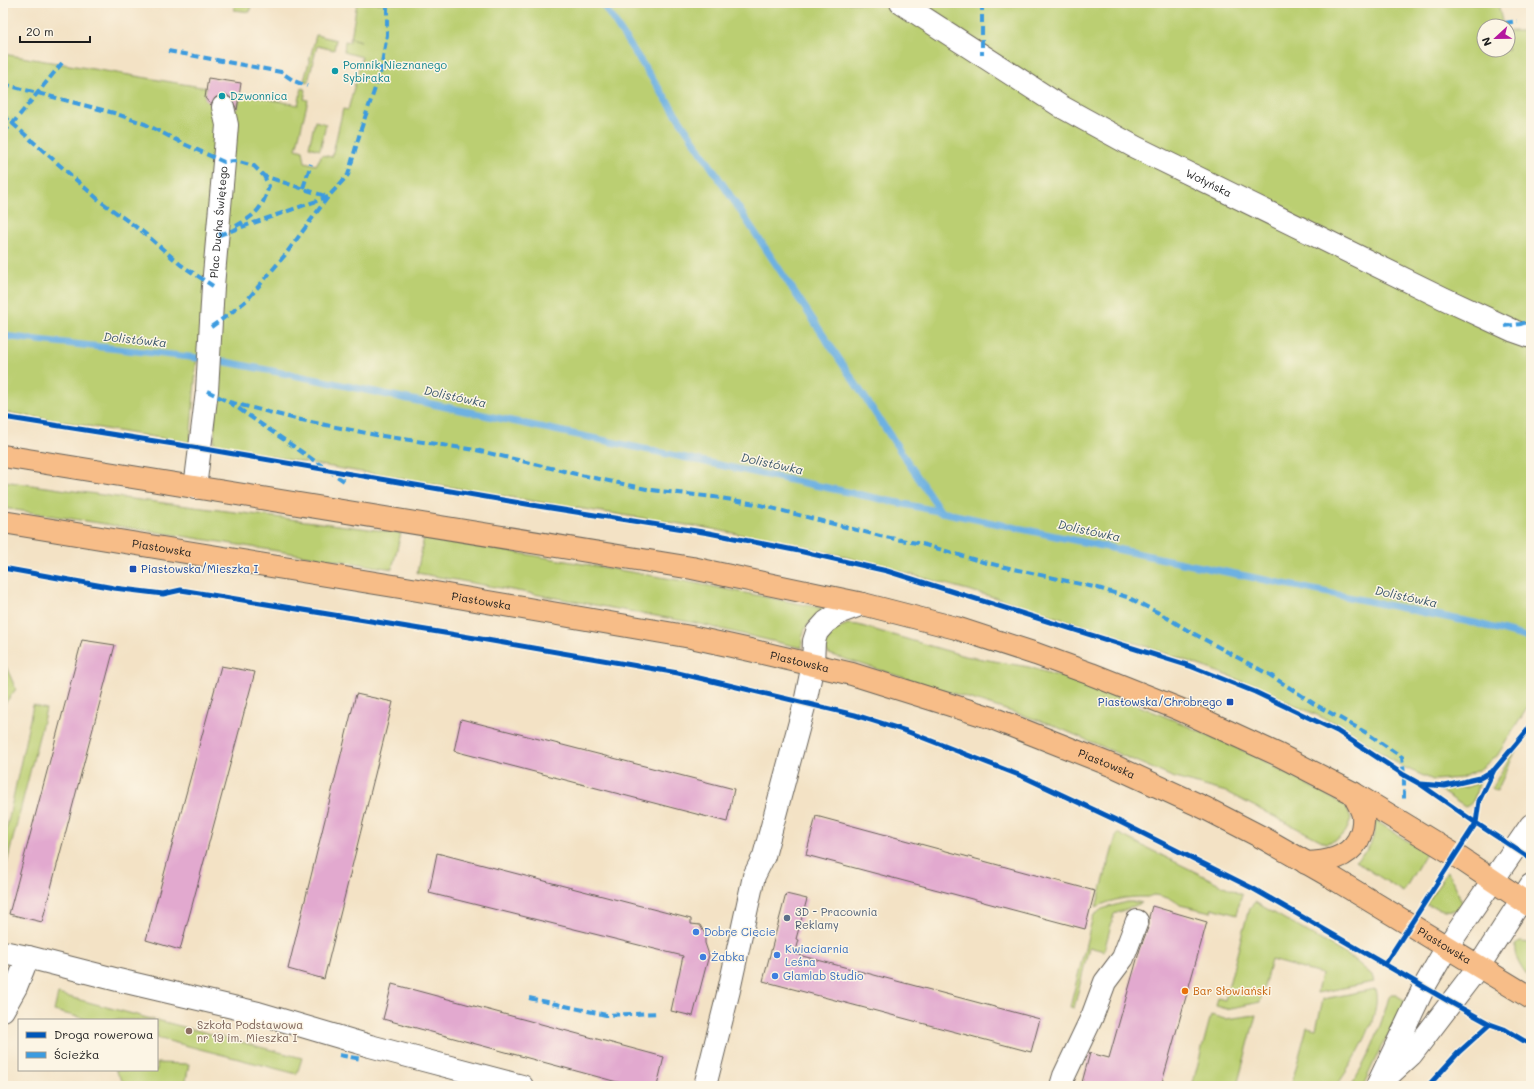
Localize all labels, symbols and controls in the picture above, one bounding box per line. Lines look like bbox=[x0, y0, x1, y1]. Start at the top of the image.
scale bar bbox=[20, 18, 90, 44]
north arrow bbox=[1476, 18, 1516, 58]
text: 20 m bbox=[26, 23, 54, 39]
text: N bbox=[1478, 35, 1495, 49]
place label: Pomnik Nieznanego Sybiraka bbox=[343, 57, 447, 85]
marker: Pomnik Nieznanego Sybiraka bbox=[330, 66, 340, 76]
place label: Dzwonnica bbox=[230, 88, 288, 103]
marker: Dzwonnica bbox=[217, 91, 227, 101]
street label: Plac Ducha Świętego bbox=[206, 165, 231, 279]
street label: Wołyńska bbox=[1183, 165, 1235, 200]
water label: Dolistówka bbox=[103, 328, 167, 350]
water label: Dolistówka bbox=[423, 382, 488, 410]
water label: Dolistówka bbox=[740, 449, 805, 477]
water label: Dolistówka bbox=[1057, 516, 1122, 544]
street label: Piastowska bbox=[131, 535, 193, 560]
place label: Piastowska/Mieszka I bbox=[141, 561, 259, 576]
marker: Piastowska/Mieszka I bbox=[128, 564, 138, 574]
water label: Dolistówka bbox=[1374, 582, 1439, 610]
street label: Piastowska bbox=[451, 588, 513, 613]
street label: Piastowska bbox=[769, 647, 831, 675]
place label: Piastowska/Chrobrego bbox=[1098, 694, 1222, 709]
marker: Piastowska/Chrobrego bbox=[1225, 697, 1235, 707]
street label: Piastowska bbox=[1076, 745, 1138, 782]
place label: 3D - Pracownia Reklamy bbox=[795, 904, 878, 932]
marker: 3D - Pracownia Reklamy bbox=[782, 913, 792, 923]
street label: Piastowska bbox=[1415, 923, 1474, 967]
place label: Dobre Cięcie bbox=[704, 924, 776, 939]
marker: Dobre Cięcie bbox=[691, 927, 701, 937]
place label: Kwiaciarnia Leśna bbox=[785, 941, 849, 969]
place label: Żabka bbox=[711, 949, 745, 964]
marker: Kwiaciarnia Leśna bbox=[772, 950, 782, 960]
marker: Żabka bbox=[698, 952, 708, 962]
place label: Glamlab Studio bbox=[783, 968, 864, 983]
marker: Glamlab Studio bbox=[770, 971, 780, 981]
place label: Bar Słowiański bbox=[1193, 983, 1271, 998]
marker: Bar Słowiański bbox=[1180, 986, 1190, 996]
place label: Szkoła Podstawowa nr 19 im. Mieszka I bbox=[197, 1017, 303, 1045]
legend bbox=[18, 1019, 158, 1071]
text: Droga rowerowa bbox=[54, 1026, 153, 1042]
marker: Szkoła Podstawowa nr 19 im. Mieszka I bbox=[184, 1026, 194, 1036]
text: Ścieżka bbox=[54, 1046, 99, 1062]

